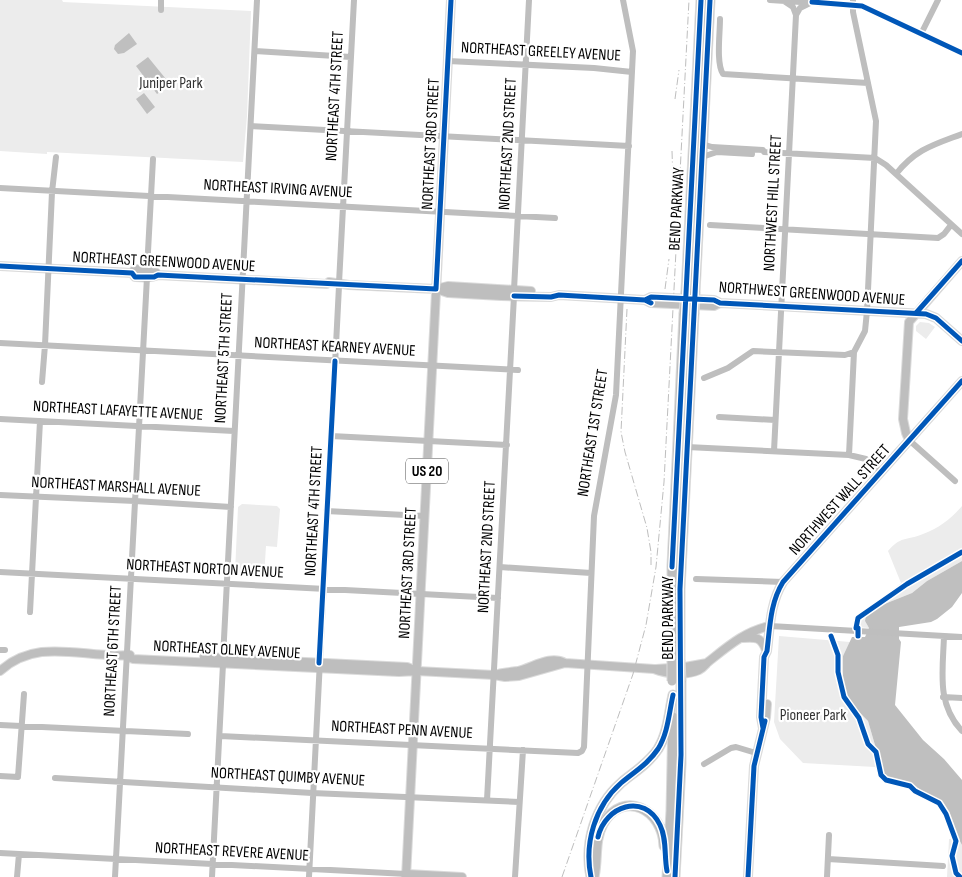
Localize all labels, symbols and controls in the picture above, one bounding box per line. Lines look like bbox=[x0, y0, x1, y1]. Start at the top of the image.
street label: NORTHEAST 4TH STREET bbox=[322, 30, 348, 162]
street label: NORTHEAST GREELEY AVENUE bbox=[461, 38, 621, 66]
park label: Juniper Park bbox=[138, 74, 203, 93]
street label: NORTHEAST 3RD STREET bbox=[418, 77, 444, 210]
street label: NORTHEAST 2ND STREET bbox=[495, 77, 521, 211]
street label: NORTHWEST HILL STREET bbox=[760, 134, 786, 272]
street label: BEND PARKWAY bbox=[665, 167, 689, 251]
street label: NORTHEAST IRVING AVENUE bbox=[203, 176, 353, 202]
street label: NORTHEAST GREENWOOD AVENUE bbox=[72, 248, 256, 276]
street label: NORTHWEST GREENWOOD AVENUE bbox=[718, 278, 906, 310]
street label: NORTHEAST 5TH STREET bbox=[211, 292, 237, 424]
street label: NORTHEAST KEARNEY AVENUE bbox=[254, 333, 416, 361]
street label: NORTHEAST 1ST STREET bbox=[574, 368, 613, 498]
street label: NORTHEAST LAFAYETTE AVENUE bbox=[32, 397, 204, 425]
street label: NORTHWEST WALL STREET bbox=[785, 440, 895, 559]
street label: NORTHEAST 4TH STREET bbox=[301, 445, 327, 577]
road number: US 20 bbox=[406, 458, 448, 484]
street label: NORTHEAST MARSHALL AVENUE bbox=[31, 473, 201, 501]
street label: NORTHEAST 2ND STREET bbox=[474, 480, 500, 614]
street label: NORTHEAST 3RD STREET bbox=[395, 506, 421, 639]
street label: NORTHEAST NORTON AVENUE bbox=[126, 555, 284, 583]
street label: BEND PARKWAY bbox=[659, 576, 678, 660]
street label: NORTHEAST 6TH STREET bbox=[100, 584, 126, 717]
street label: NORTHEAST OLNEY AVENUE bbox=[153, 637, 301, 663]
park label: Pioneer Park bbox=[780, 706, 846, 725]
street label: NORTHEAST PENN AVENUE bbox=[331, 717, 473, 743]
street label: NORTHEAST QUIMBY AVENUE bbox=[210, 763, 366, 791]
street label: NORTHEAST REVERE AVENUE bbox=[155, 838, 309, 866]

